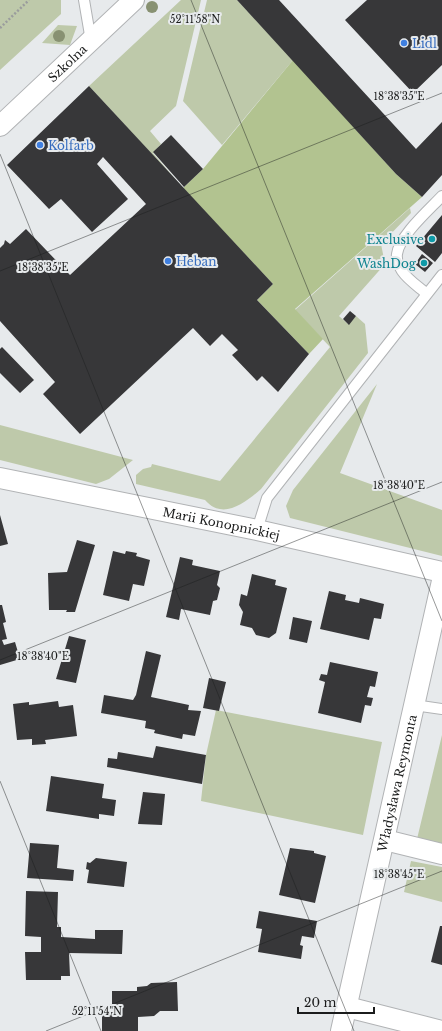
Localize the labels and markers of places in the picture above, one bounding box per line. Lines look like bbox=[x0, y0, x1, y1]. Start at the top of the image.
place label: Lidl bbox=[412, 36, 437, 51]
marker: Lidl bbox=[399, 38, 409, 48]
place label: Kolfarb bbox=[48, 138, 94, 153]
marker: Kolfarb bbox=[35, 140, 45, 150]
place label: Exclusive bbox=[366, 232, 424, 247]
marker: Exclusive bbox=[427, 234, 437, 244]
place label: Heban bbox=[176, 254, 216, 269]
marker: Heban bbox=[163, 256, 173, 266]
place label: WashDog bbox=[356, 256, 417, 271]
marker: WashDog bbox=[419, 258, 429, 268]

